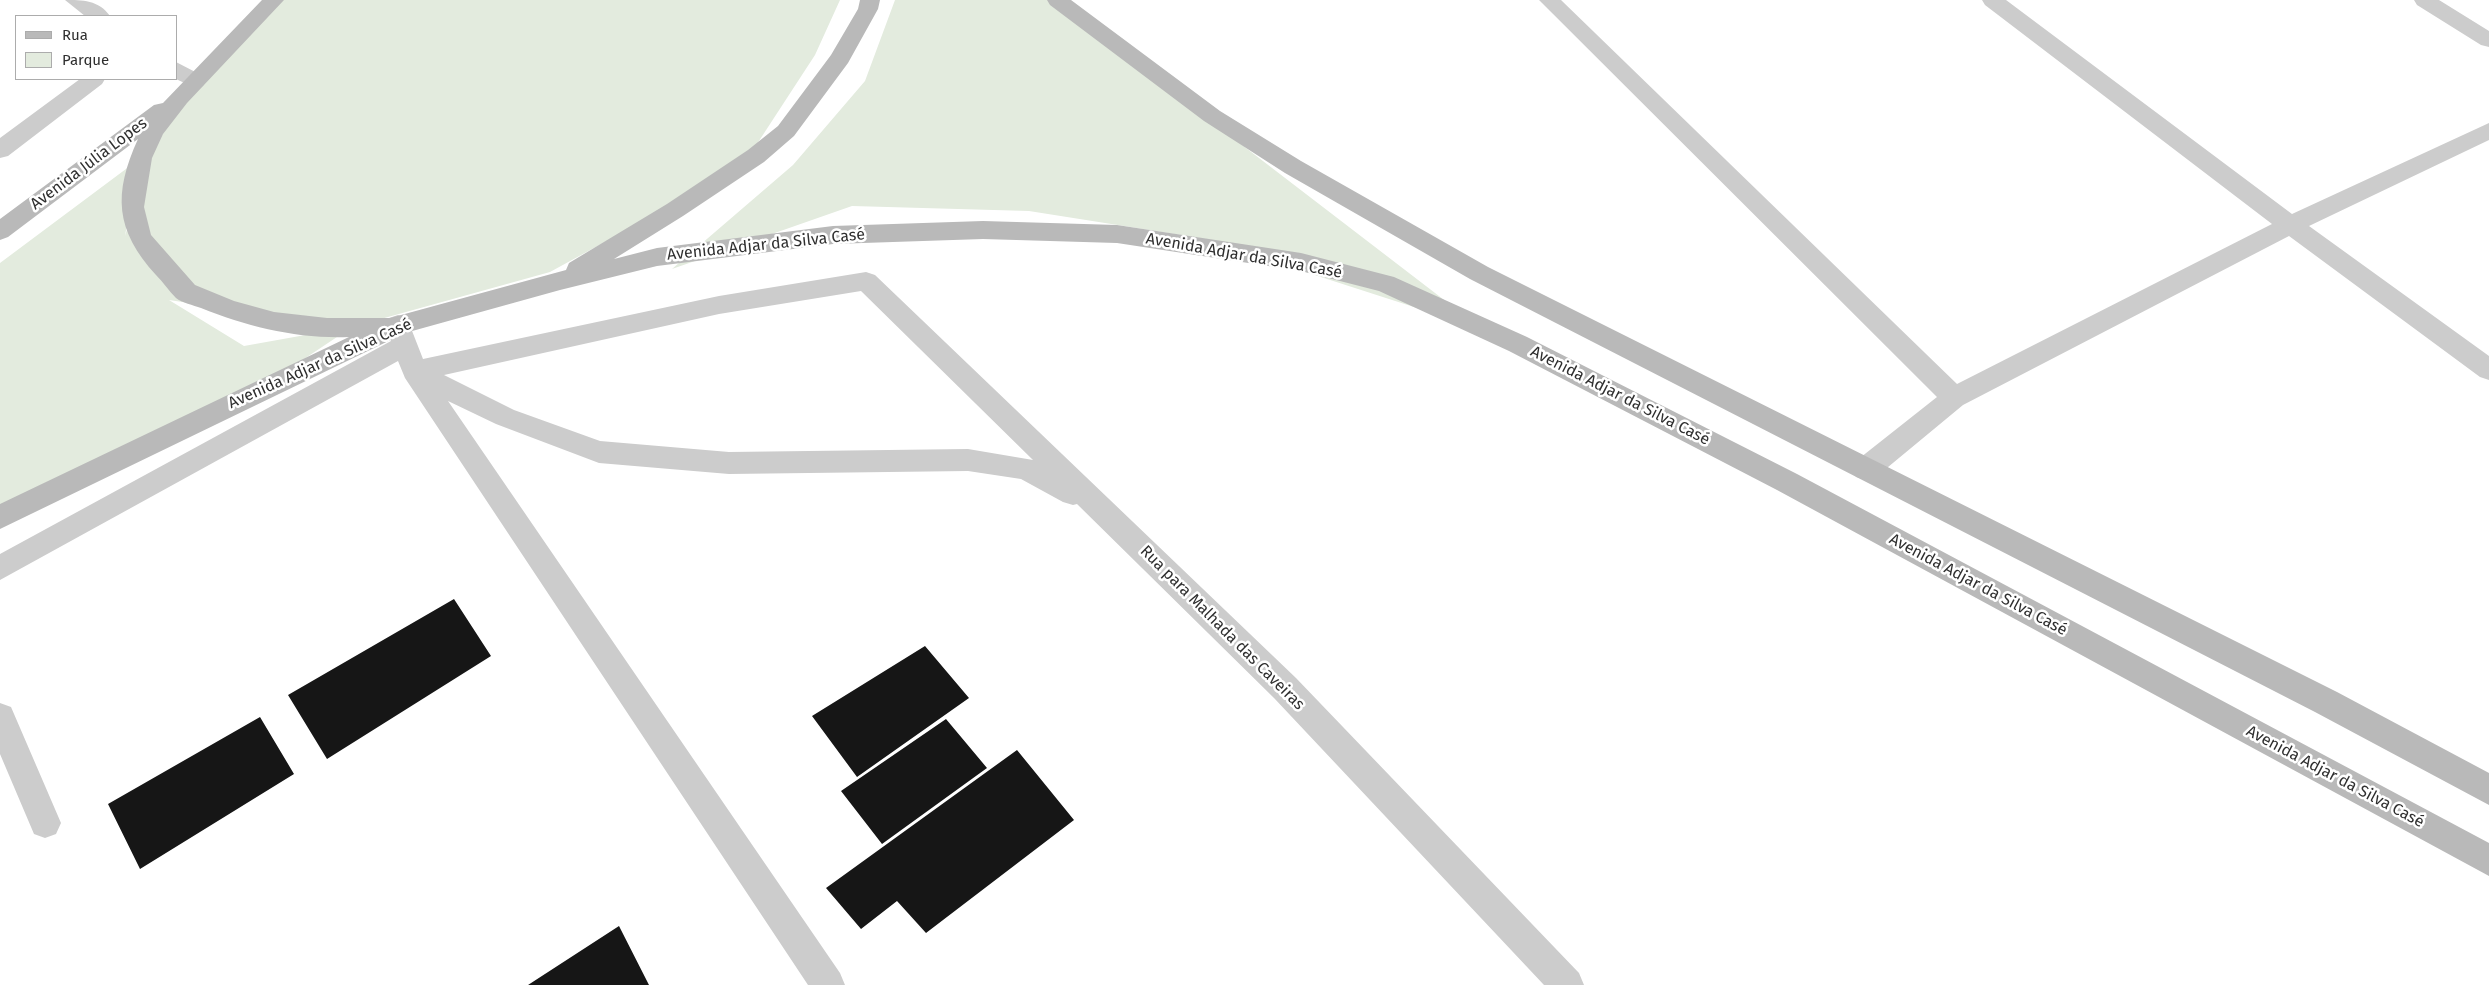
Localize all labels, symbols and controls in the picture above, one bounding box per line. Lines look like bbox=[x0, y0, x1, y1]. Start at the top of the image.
legend bbox=[15, 15, 178, 80]
text: Rua bbox=[62, 26, 88, 44]
text: Parque bbox=[62, 51, 109, 69]
street label: Avenida Júlia Lopes bbox=[27, 114, 151, 214]
street label: Avenida Adjar da Silva Casé bbox=[666, 225, 866, 265]
street label: Avenida Adjar da Silva Casé bbox=[1144, 229, 1344, 283]
street label: Avenida Adjar da Silva Casé bbox=[225, 315, 415, 413]
street label: Avenida Adjar da Silva Casé bbox=[1527, 342, 1713, 450]
street label: Avenida Adjar da Silva Casé bbox=[1886, 530, 2070, 640]
street label: Rua para Malhada das Caveiras bbox=[1136, 542, 1308, 714]
street label: Avenida Adjar da Silva Casé bbox=[2243, 722, 2427, 832]

